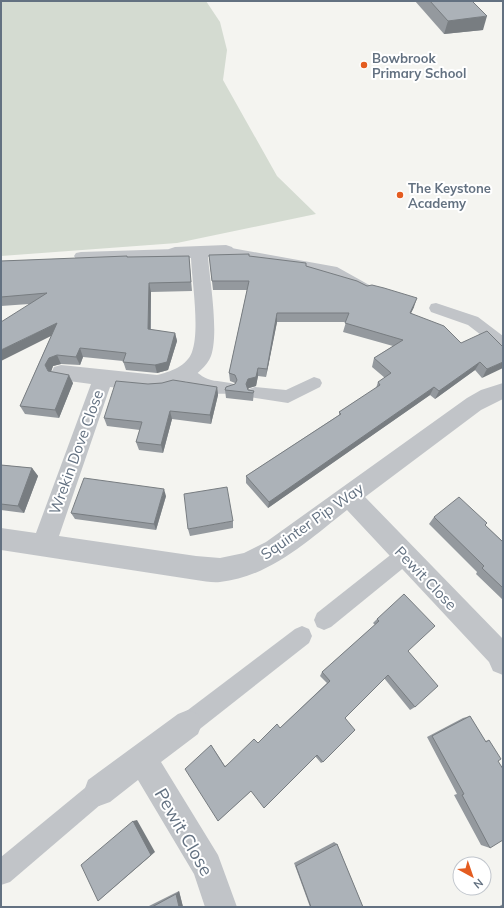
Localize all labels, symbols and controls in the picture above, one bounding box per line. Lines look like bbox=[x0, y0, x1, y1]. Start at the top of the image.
place label: Bowbrook Primary School bbox=[372, 50, 466, 82]
marker: Bowbrook Primary School bbox=[359, 60, 369, 70]
place label: The Keystone Academy bbox=[408, 180, 491, 212]
marker: The Keystone Academy bbox=[395, 190, 405, 200]
street label: Wrekin Dove Close bbox=[45, 387, 107, 517]
street label: Squinter Pip Way bbox=[257, 478, 367, 563]
street label: Pewit Close bbox=[391, 542, 461, 614]
street label: Pewit Close bbox=[150, 784, 218, 880]
north arrow bbox=[452, 856, 492, 896]
text: N bbox=[471, 876, 486, 892]

